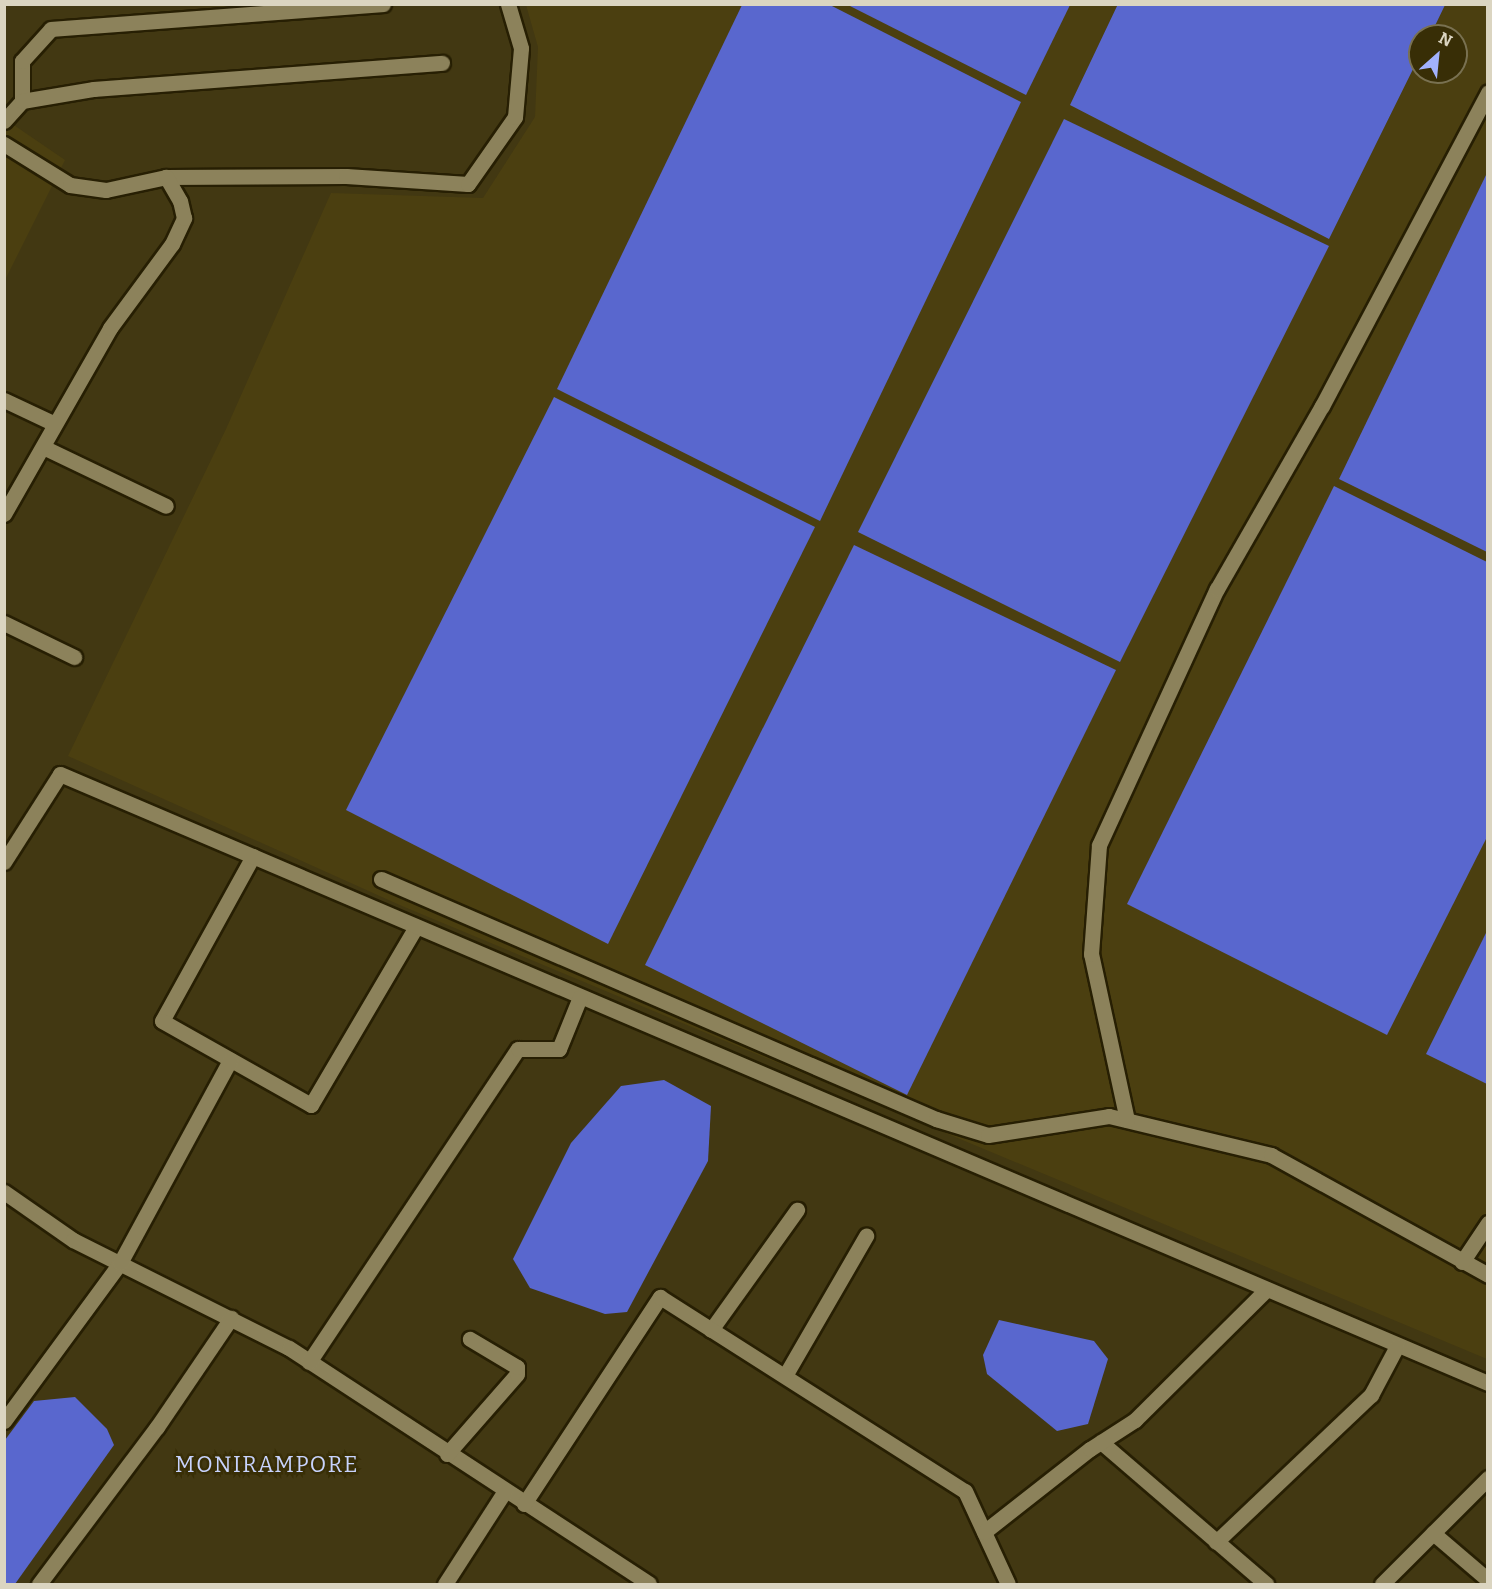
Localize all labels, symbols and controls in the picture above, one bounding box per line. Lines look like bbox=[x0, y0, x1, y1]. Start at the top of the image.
north arrow bbox=[1408, 24, 1468, 84]
text: N bbox=[1436, 28, 1455, 51]
district label: MONIRAMPORE bbox=[175, 1452, 359, 1478]

